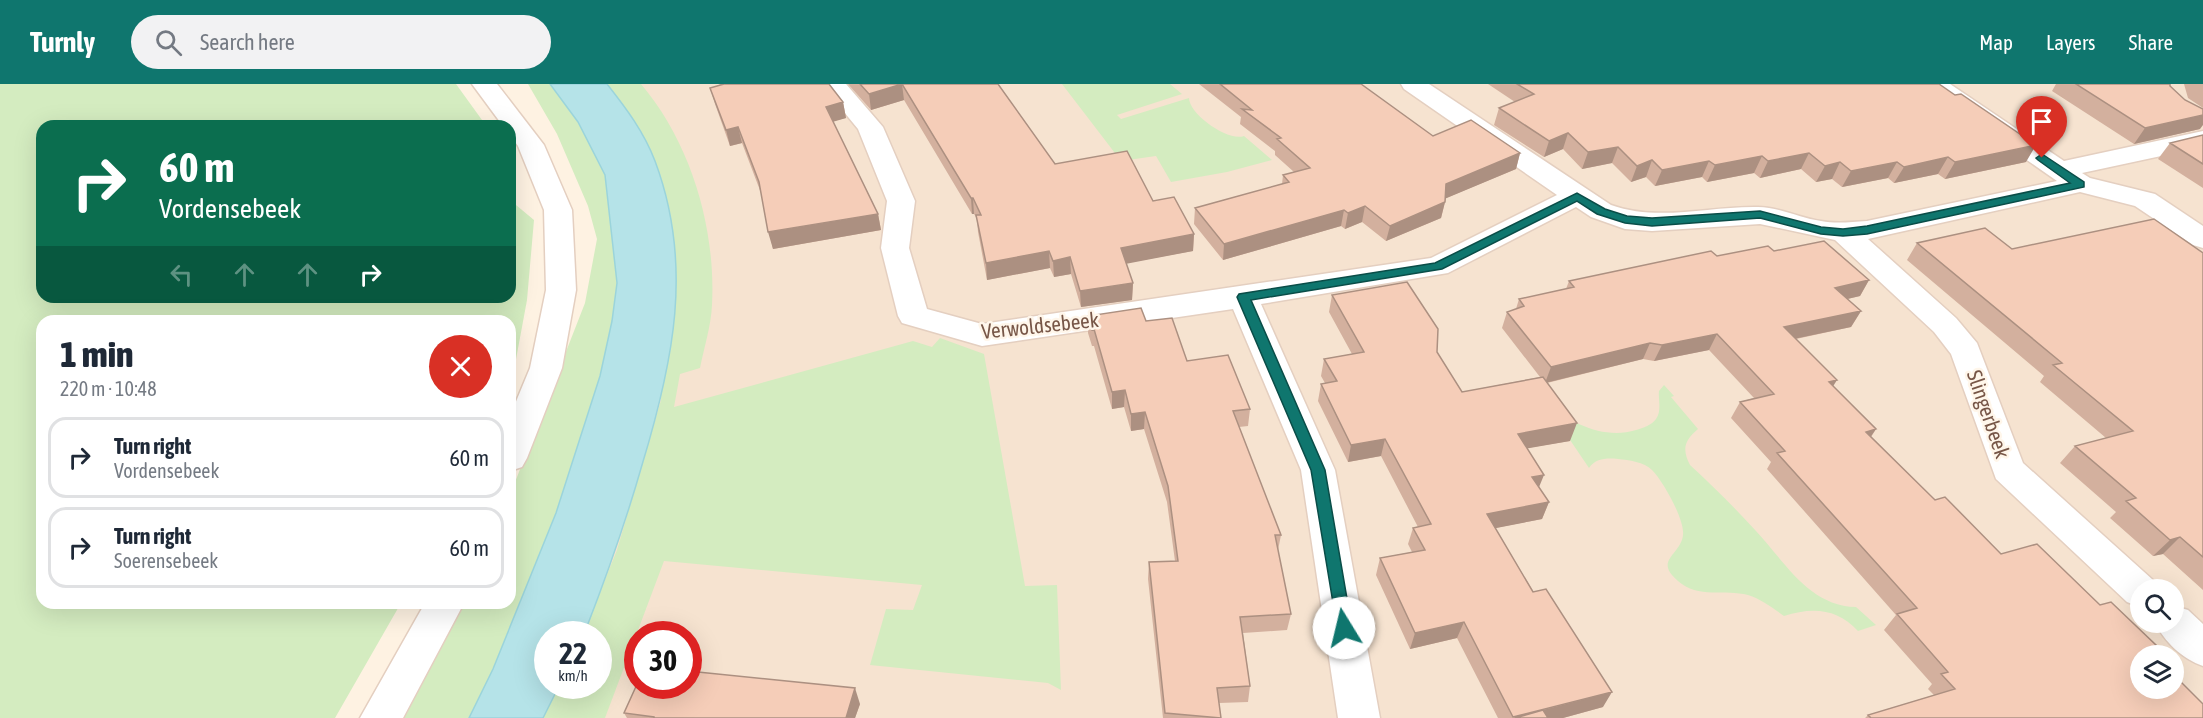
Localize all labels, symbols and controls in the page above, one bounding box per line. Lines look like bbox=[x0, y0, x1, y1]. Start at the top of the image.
search box bbox=[131, 15, 551, 69]
text: Turnly bbox=[30, 26, 95, 58]
icon: search bbox=[152, 26, 185, 59]
text: Search here bbox=[200, 29, 295, 55]
text: Map bbox=[1979, 30, 2013, 54]
text: Layers bbox=[2046, 30, 2096, 54]
text: Share bbox=[2129, 30, 2173, 54]
pin bbox=[2016, 96, 2067, 158]
icon: arrive bbox=[2025, 105, 2058, 138]
text: 60 m bbox=[159, 143, 234, 191]
icon: right bbox=[60, 144, 138, 222]
text: Vordensebeek bbox=[159, 193, 301, 224]
icon: left bbox=[165, 258, 198, 291]
icon: ahead bbox=[228, 258, 261, 291]
icon: ahead bbox=[291, 258, 324, 291]
icon: right bbox=[354, 258, 387, 291]
street label: Verwoldsebeek bbox=[980, 307, 1100, 343]
text: 1 min bbox=[60, 333, 134, 375]
button: close bbox=[429, 335, 492, 398]
street label: Slingerbeek bbox=[1963, 367, 2015, 461]
text: 220 m · 10:48 bbox=[60, 377, 157, 400]
text: Turn right bbox=[114, 433, 191, 459]
icon: right bbox=[63, 441, 96, 474]
text: 60 m bbox=[449, 445, 489, 471]
text: Vordensebeek bbox=[114, 459, 219, 482]
text: Turn right bbox=[114, 523, 191, 549]
icon: right bbox=[63, 531, 96, 564]
text: 60 m bbox=[449, 535, 489, 561]
text: Soerensebeek bbox=[114, 549, 218, 572]
map controls bbox=[2130, 579, 2184, 699]
button: search bbox=[2130, 579, 2184, 633]
position arrow bbox=[1312, 596, 1376, 660]
speed limit sign: 30 bbox=[624, 621, 702, 699]
text: 22 bbox=[559, 636, 587, 670]
button: layers bbox=[2130, 645, 2184, 699]
text: km/h bbox=[558, 667, 588, 684]

